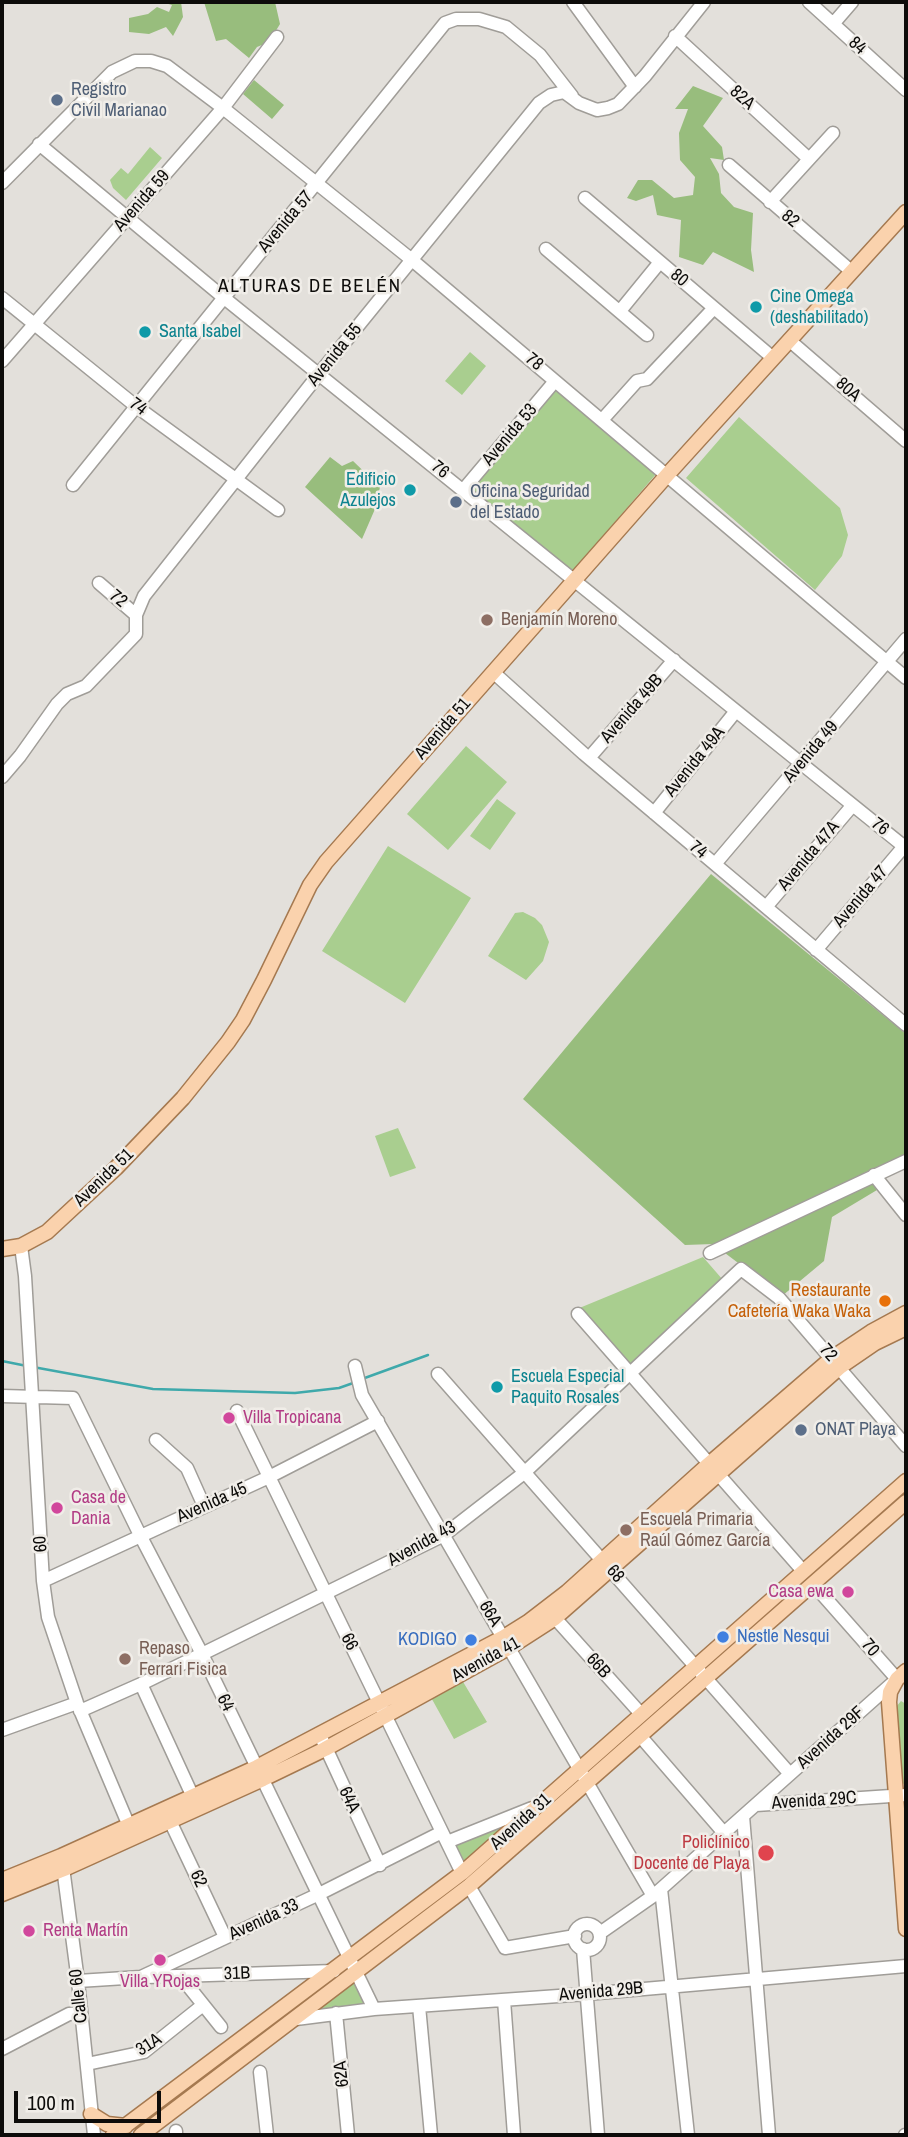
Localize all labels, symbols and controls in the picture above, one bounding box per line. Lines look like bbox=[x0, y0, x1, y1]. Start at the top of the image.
street label: 84 bbox=[844, 32, 870, 60]
place label: Registro Civil Marianao bbox=[71, 79, 167, 122]
street label: 82A bbox=[725, 81, 759, 115]
marker: Registro Civil Marianao bbox=[49, 92, 65, 108]
street label: Avenida 59 bbox=[109, 166, 175, 236]
street label: Avenida 57 bbox=[254, 187, 318, 257]
street label: 82 bbox=[777, 205, 803, 233]
street label: 80 bbox=[666, 264, 692, 292]
district label: ALTURAS DE BELÉN bbox=[220, 276, 400, 298]
place label: Cine Omega (deshabilitado) bbox=[770, 286, 868, 328]
marker: Cine Omega (deshabilitado) bbox=[748, 299, 764, 315]
street label: Avenida 55 bbox=[303, 319, 367, 391]
place label: Santa Isabel bbox=[159, 321, 241, 343]
marker: Santa Isabel bbox=[137, 324, 153, 340]
street label: 78 bbox=[521, 348, 547, 376]
street label: 80A bbox=[831, 373, 865, 407]
street label: 74 bbox=[125, 393, 151, 421]
street label: Avenida 53 bbox=[478, 400, 542, 470]
street label: 76 bbox=[427, 456, 453, 484]
place label: Edificio Azulejos bbox=[340, 469, 396, 512]
place label: Oficina Seguridad del Estado bbox=[470, 481, 590, 524]
marker: Edificio Azulejos bbox=[402, 482, 418, 498]
marker: Oficina Seguridad del Estado bbox=[448, 494, 464, 510]
street label: 72 bbox=[105, 585, 131, 613]
place label: Benjamín Moreno bbox=[501, 609, 617, 631]
marker: Benjamín Moreno bbox=[479, 612, 495, 628]
street label: Avenida 49B bbox=[596, 670, 668, 748]
street label: Avenida 51 bbox=[410, 694, 476, 764]
street label: Avenida 49 bbox=[779, 717, 843, 787]
street label: Avenida 49A bbox=[660, 722, 730, 802]
street label: 76 bbox=[867, 813, 893, 841]
street label: Avenida 47A bbox=[774, 817, 844, 895]
street label: 74 bbox=[685, 836, 711, 864]
street label: Avenida 47 bbox=[829, 862, 893, 932]
street label: Avenida 51 bbox=[70, 1144, 138, 1212]
place label: Restaurante Cafetería Waka Waka bbox=[728, 1280, 871, 1322]
marker: Restaurante Cafetería Waka Waka bbox=[877, 1293, 893, 1309]
street label: 72 bbox=[814, 1340, 842, 1366]
place label: Escuela Especial Paquito Rosales bbox=[511, 1366, 624, 1408]
marker: Escuela Especial Paquito Rosales bbox=[489, 1379, 505, 1395]
place label: Villa Tropicana bbox=[243, 1407, 341, 1429]
marker: Villa Tropicana bbox=[221, 1410, 237, 1426]
place label: ONAT Playa bbox=[815, 1419, 896, 1441]
marker: ONAT Playa bbox=[793, 1422, 809, 1438]
street label: Avenida 45 bbox=[174, 1478, 250, 1528]
place label: Casa de Dania bbox=[71, 1487, 126, 1530]
marker: Casa de Dania bbox=[49, 1500, 65, 1516]
place label: Escuela Primaria Raúl Gómez García bbox=[640, 1509, 770, 1552]
street label: Avenida 43 bbox=[384, 1517, 460, 1571]
marker: Escuela Primaria Raúl Gómez García bbox=[618, 1522, 634, 1538]
street label: 60 bbox=[30, 1535, 52, 1553]
street label: 68 bbox=[601, 1561, 629, 1587]
place label: Casa ewa bbox=[768, 1581, 834, 1603]
marker: Casa ewa bbox=[840, 1584, 856, 1600]
street label: 66A bbox=[474, 1597, 506, 1631]
place label: Nestle Nesqui bbox=[737, 1626, 830, 1648]
place label: KODIGO bbox=[398, 1629, 457, 1651]
marker: Nestle Nesqui bbox=[715, 1629, 731, 1645]
street label: 66 bbox=[336, 1630, 362, 1654]
marker: KODIGO bbox=[463, 1632, 479, 1648]
street label: Avenida 41 bbox=[448, 1633, 524, 1687]
street label: 70 bbox=[856, 1635, 884, 1661]
place label: Repaso Ferrari Fisica bbox=[139, 1638, 227, 1680]
street label: 66B bbox=[581, 1649, 615, 1683]
marker: Repaso Ferrari Fisica bbox=[117, 1651, 133, 1667]
street label: 64 bbox=[212, 1691, 238, 1715]
street label: Avenida 29F bbox=[793, 1702, 869, 1774]
street label: 64A bbox=[334, 1784, 364, 1816]
street label: Avenida 29C bbox=[771, 1787, 857, 1815]
street label: Avenida 31 bbox=[486, 1789, 556, 1855]
place label: Policlínico Docente de Playa bbox=[633, 1832, 750, 1874]
marker: Policlínico Docente de Playa bbox=[756, 1843, 776, 1863]
street label: 62 bbox=[185, 1867, 211, 1891]
street label: Avenida 33 bbox=[226, 1894, 302, 1946]
place label: Renta Martín bbox=[43, 1920, 128, 1942]
marker: Renta Martín bbox=[21, 1923, 37, 1939]
marker: Villa YRojas bbox=[152, 1952, 168, 1968]
street label: 31B bbox=[224, 1963, 250, 1985]
street label: Calle 60 bbox=[65, 1968, 93, 2024]
place label: Villa YRojas bbox=[120, 1971, 200, 1993]
street label: Avenida 29B bbox=[558, 1978, 644, 2006]
street label: 31A bbox=[132, 2029, 166, 2061]
street label: 62A bbox=[330, 2060, 354, 2088]
scale bar bbox=[18, 2078, 164, 2122]
text: 100 m bbox=[27, 2088, 75, 2117]

